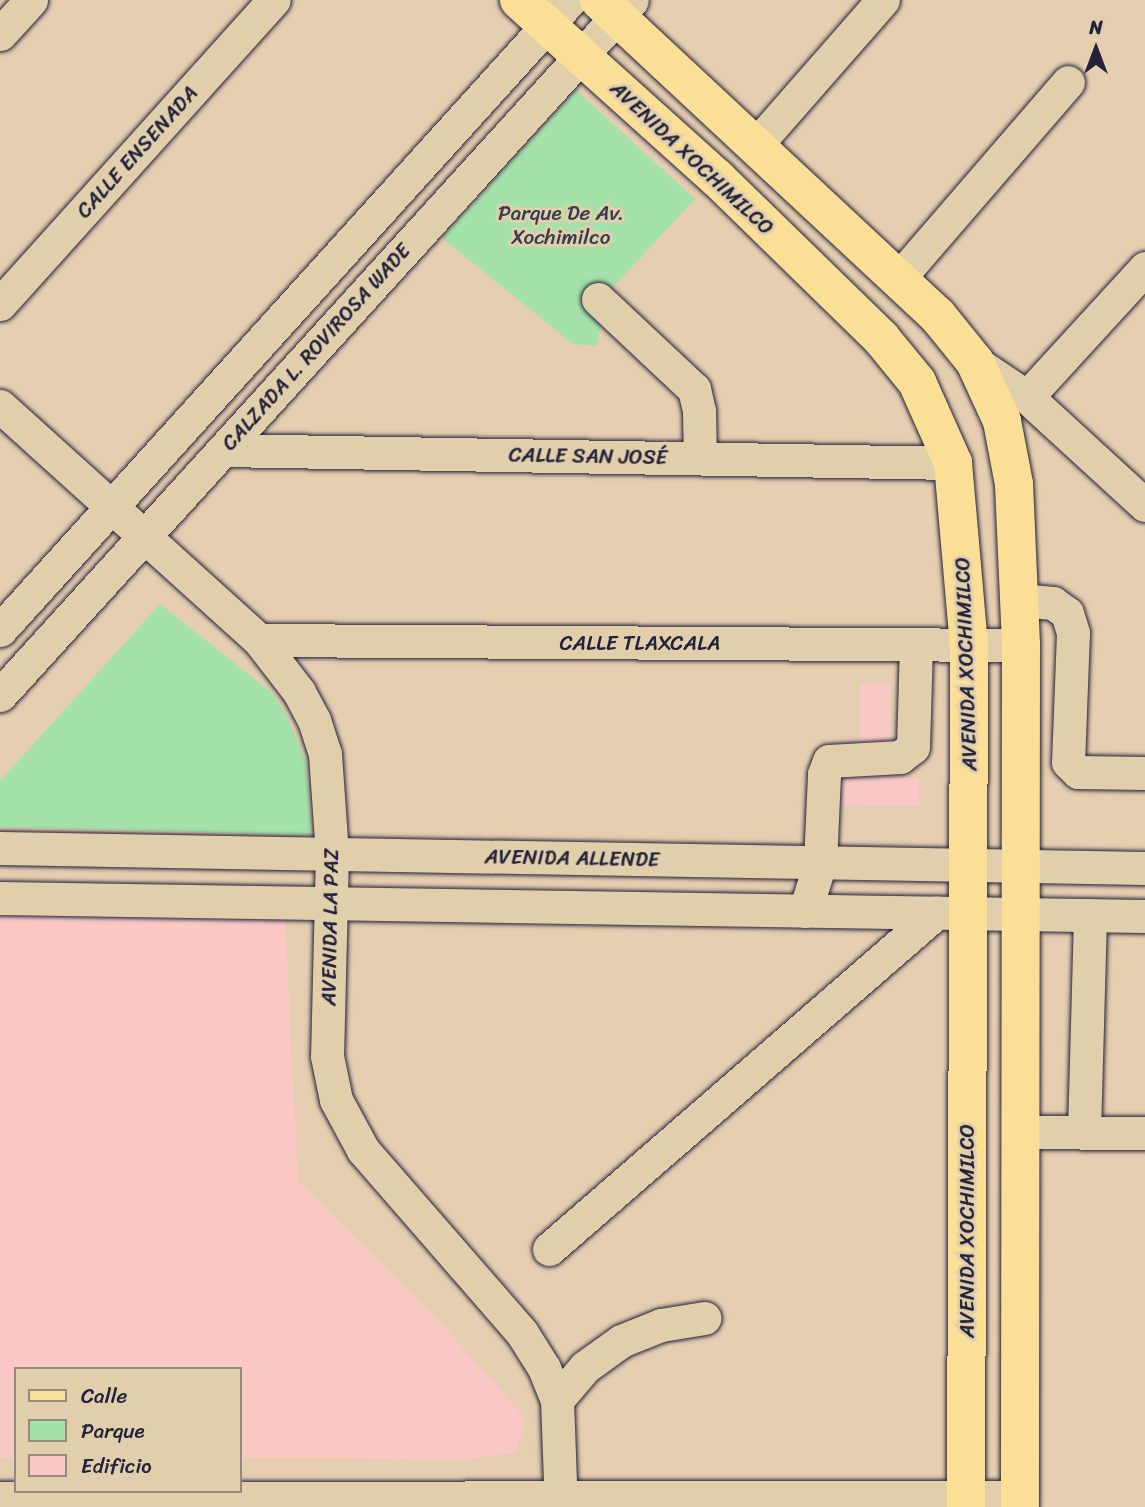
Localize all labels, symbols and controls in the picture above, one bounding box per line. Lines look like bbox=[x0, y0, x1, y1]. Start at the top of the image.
text: N bbox=[1089, 11, 1103, 44]
north arrow bbox=[1061, 14, 1131, 84]
street label: AVENIDA XOCHIMILCO bbox=[606, 76, 778, 240]
street label: CALLE ENSENADA bbox=[71, 81, 203, 223]
park label: Parque De Av. Xochimilco bbox=[498, 200, 624, 250]
street label: CALZADA L. ROVIROSA WADE bbox=[216, 238, 416, 456]
street label: CALLE SAN JOSÉ bbox=[508, 442, 668, 470]
street label: AVENIDA XOCHIMILCO bbox=[950, 557, 982, 771]
street label: CALLE TLAXCALA bbox=[559, 630, 721, 656]
street label: AVENIDA ALLENDE bbox=[484, 844, 660, 872]
street label: AVENIDA LA PAZ bbox=[316, 848, 344, 1006]
street label: AVENIDA XOCHIMILCO bbox=[954, 1125, 980, 1337]
legend bbox=[14, 1367, 242, 1493]
text: Calle bbox=[81, 1377, 127, 1415]
text: Parque bbox=[81, 1412, 145, 1450]
text: Edificio bbox=[81, 1447, 152, 1485]

